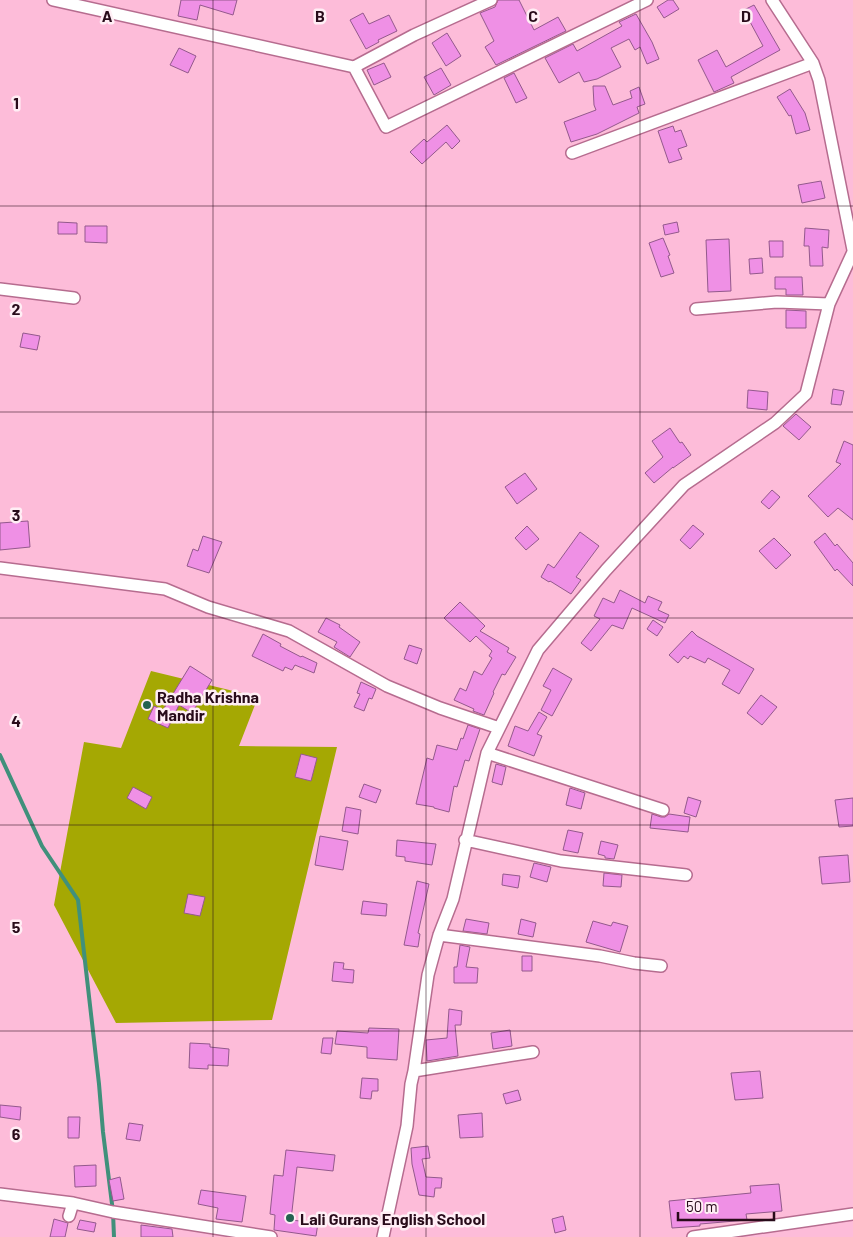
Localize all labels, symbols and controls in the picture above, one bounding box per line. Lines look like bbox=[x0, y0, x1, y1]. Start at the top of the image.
text: A bbox=[102, 6, 113, 25]
text: B bbox=[315, 6, 325, 25]
text: C bbox=[528, 6, 538, 25]
text: D bbox=[741, 6, 751, 25]
text: 1 bbox=[13, 93, 19, 112]
text: 2 bbox=[12, 299, 21, 318]
text: 3 bbox=[12, 505, 20, 524]
place label: Radha Krishna Mandir bbox=[157, 687, 259, 724]
marker: Radha Krishna Mandir bbox=[141, 699, 153, 711]
text: 4 bbox=[11, 711, 21, 730]
text: 5 bbox=[12, 917, 21, 936]
text: 6 bbox=[12, 1124, 21, 1143]
scale bar bbox=[678, 1190, 774, 1222]
text: 50 m bbox=[686, 1197, 718, 1215]
place label: Lali Gurans English School bbox=[300, 1209, 485, 1228]
marker: Lali Gurans English School bbox=[284, 1212, 296, 1224]

